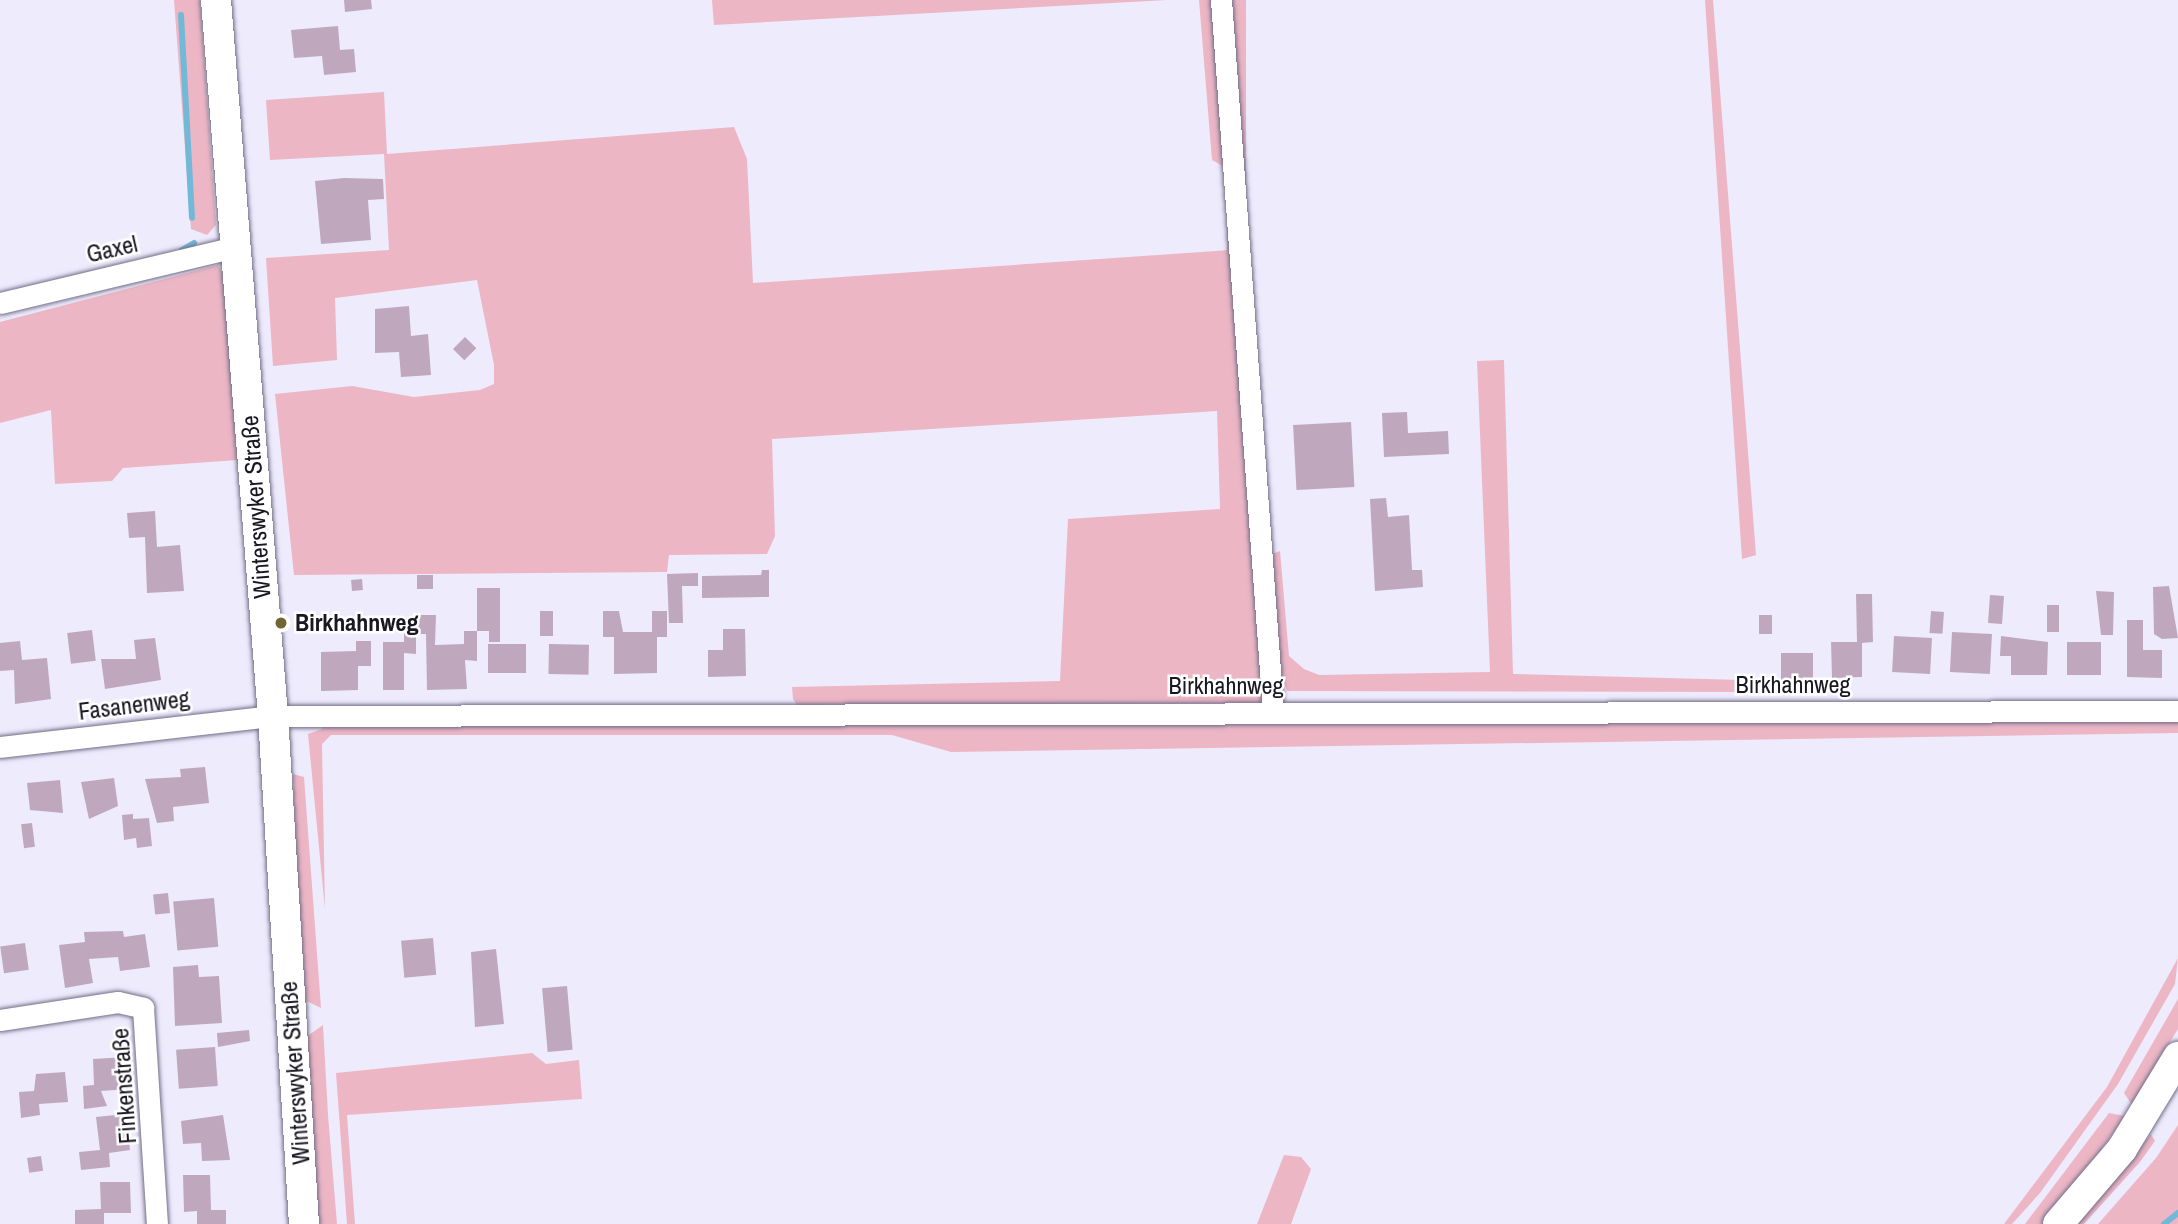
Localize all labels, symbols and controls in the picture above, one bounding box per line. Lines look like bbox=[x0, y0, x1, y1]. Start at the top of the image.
street label: Gaxel bbox=[84, 229, 140, 269]
street label: Winterswyker Straße bbox=[235, 414, 277, 600]
place label: Birkhahnweg bbox=[295, 609, 419, 637]
marker: Birkhahnweg bbox=[273, 615, 289, 631]
street label: Birkhahnweg bbox=[1736, 671, 1850, 699]
street label: Birkhahnweg bbox=[1169, 672, 1283, 700]
street label: Fasanenweg bbox=[77, 684, 191, 726]
street label: Winterswyker Straße bbox=[274, 980, 316, 1166]
street label: Finkenstraße bbox=[106, 1027, 142, 1145]

